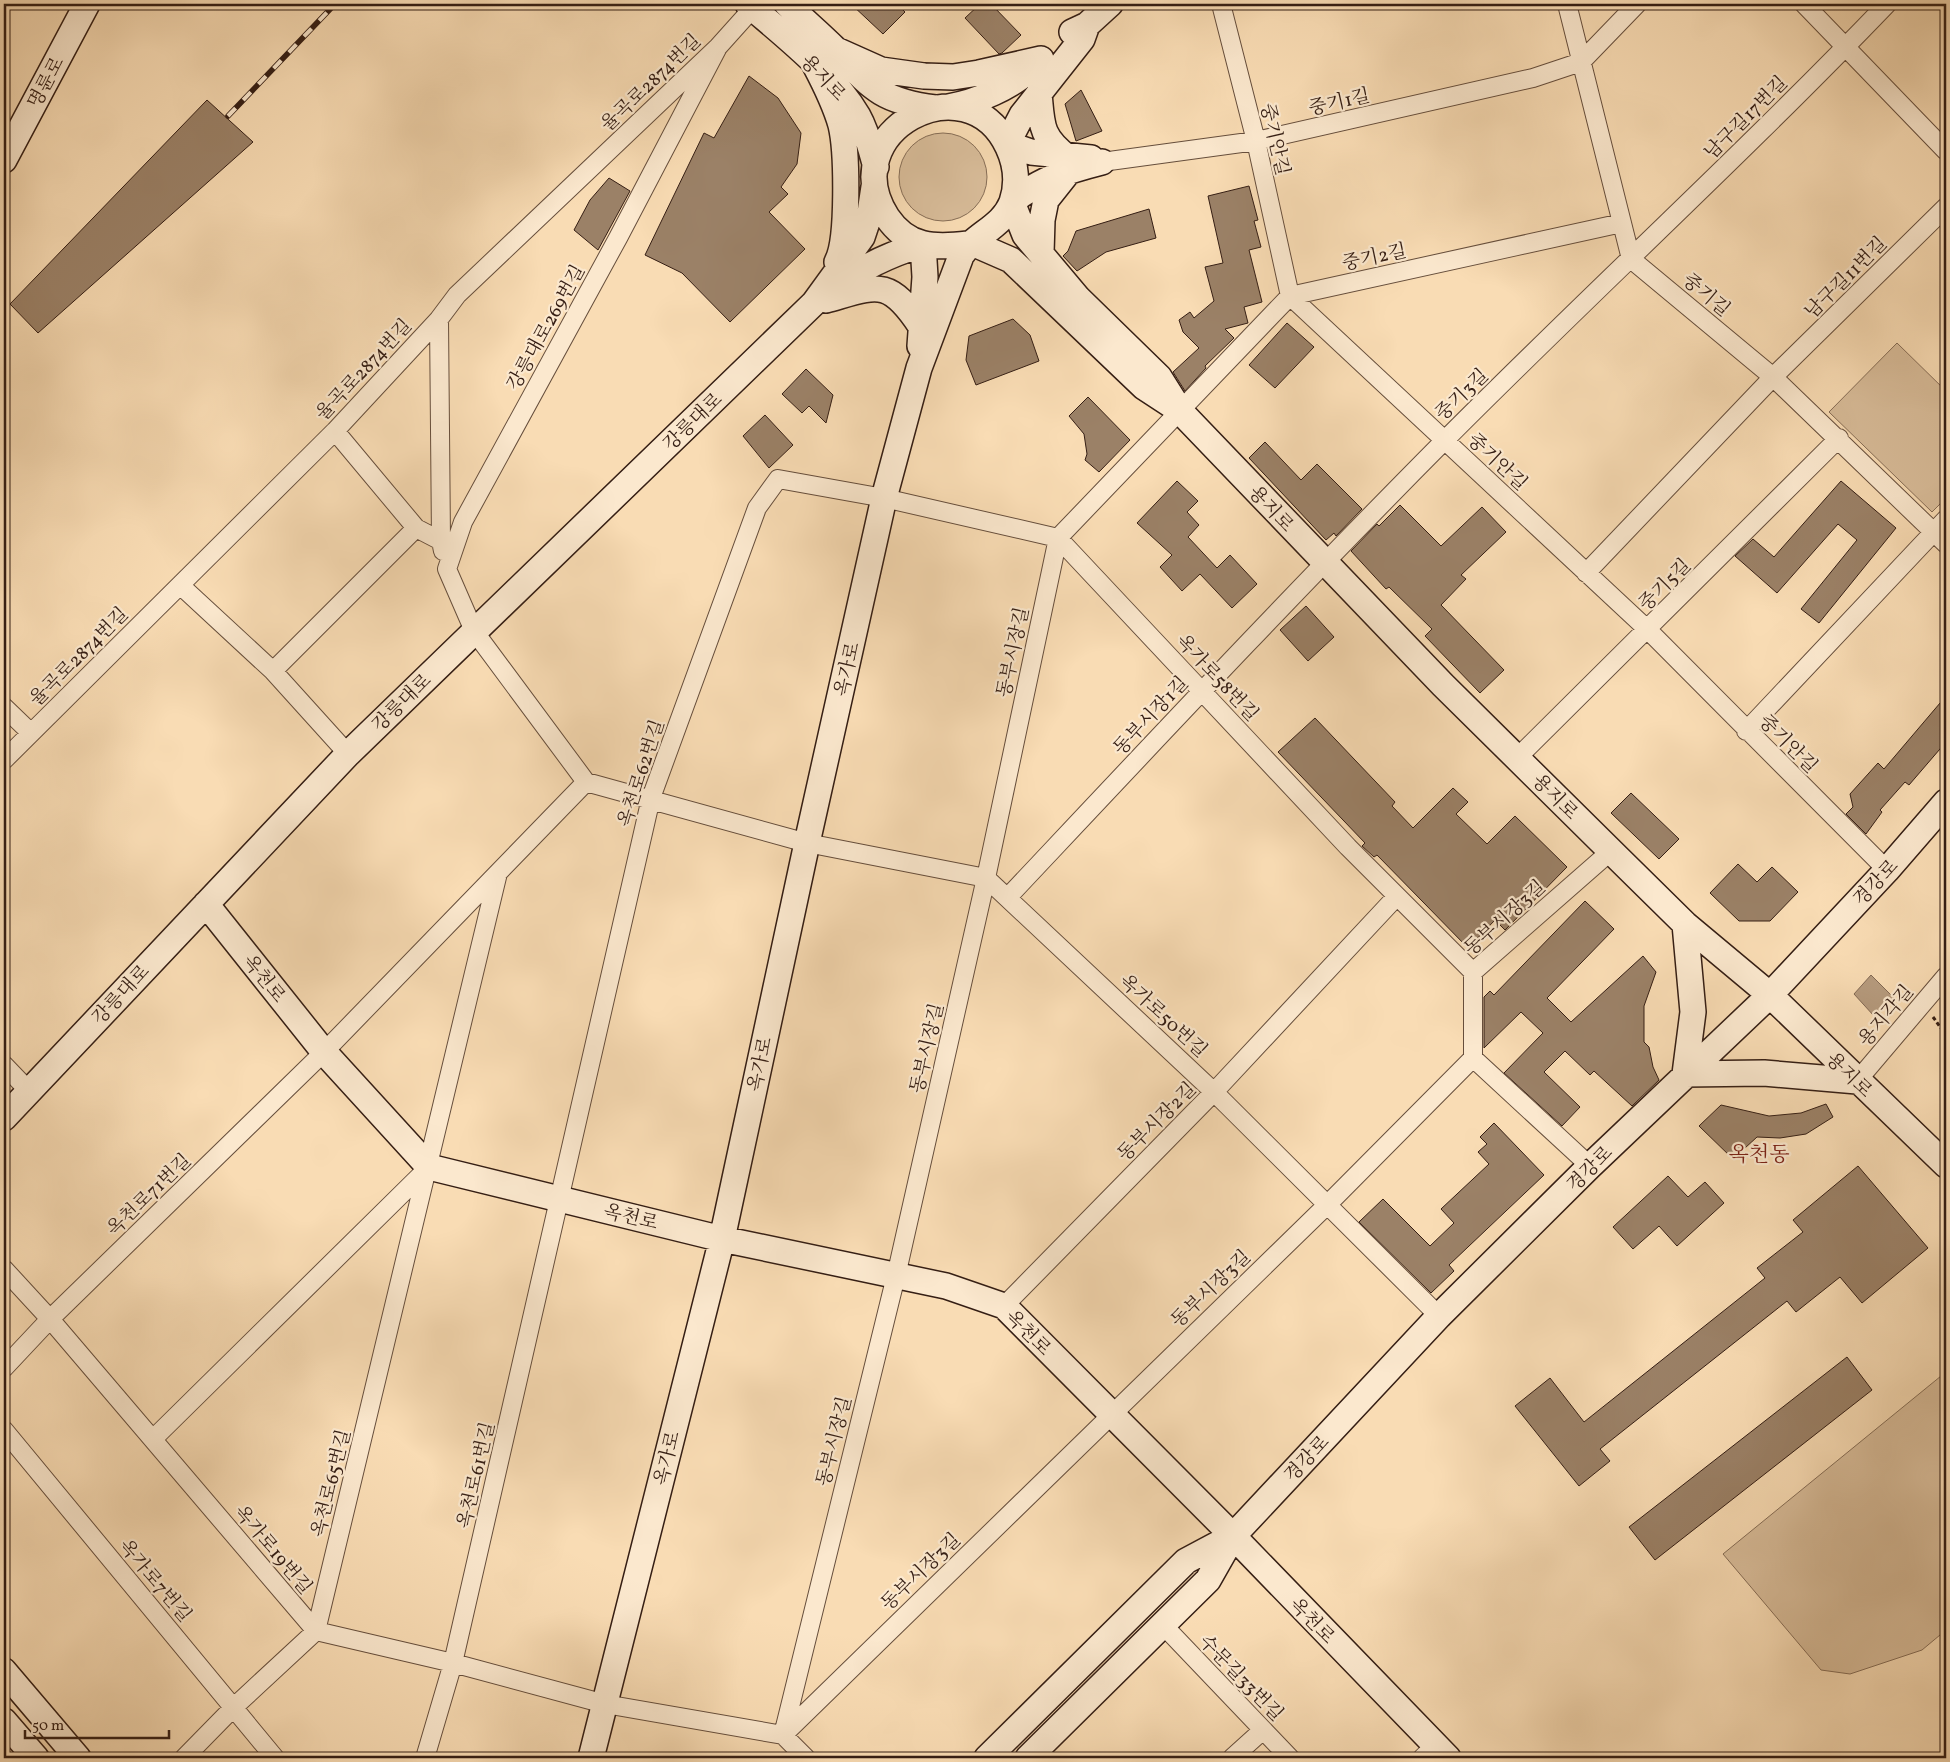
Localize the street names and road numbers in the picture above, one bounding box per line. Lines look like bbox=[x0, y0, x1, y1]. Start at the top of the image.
street label: 율곡로2874번길 bbox=[595, 29, 707, 138]
street label: 용지로 bbox=[794, 49, 851, 107]
street label: 명륜로 bbox=[22, 53, 71, 113]
street label: 남구길17번길 bbox=[1699, 71, 1794, 166]
street label: 중기1길 bbox=[1306, 83, 1373, 123]
street label: 중기안길 bbox=[1253, 101, 1295, 178]
street label: 남구길11번길 bbox=[1800, 232, 1893, 325]
street label: 중기2길 bbox=[1340, 238, 1409, 277]
street label: 강릉대로269번길 bbox=[501, 261, 592, 395]
street label: 중기길 bbox=[1676, 268, 1735, 323]
street label: 율곡로2874번길 bbox=[311, 314, 418, 427]
street label: 중기3길 bbox=[1430, 364, 1495, 427]
street label: 강릉대로 bbox=[658, 388, 729, 457]
street label: 중기안길 bbox=[1461, 428, 1532, 497]
street label: 용지로 bbox=[1242, 480, 1299, 538]
street label: 중기5길 bbox=[1634, 554, 1697, 617]
street label: 율곡로2874번길 bbox=[24, 602, 135, 713]
street label: 동부시장길 bbox=[992, 605, 1036, 700]
street label: 옥가로58번길 bbox=[1169, 629, 1264, 728]
street label: 옥가로 bbox=[829, 640, 867, 699]
street label: 강릉대로 bbox=[367, 669, 438, 738]
street label: 동부시장1길 bbox=[1108, 671, 1195, 761]
street label: 중기안길 bbox=[1752, 709, 1823, 780]
street label: 옥천로62번길 bbox=[612, 717, 672, 831]
street label: 용지로 bbox=[1526, 769, 1583, 826]
street label: 경강로 bbox=[1848, 854, 1905, 912]
street label: 동부시장3길 bbox=[1459, 875, 1552, 962]
street label: 옥천로 bbox=[236, 950, 291, 1009]
street label: 강릉대로 bbox=[87, 960, 156, 1031]
street label: 옥가로50번길 bbox=[1113, 969, 1212, 1064]
street label: 용지각길 bbox=[1853, 980, 1920, 1053]
street label: 동부시장길 bbox=[905, 1001, 951, 1096]
street label: 옥가로 bbox=[743, 1035, 779, 1094]
street label: 용지로 bbox=[1820, 1047, 1877, 1104]
street label: 동부시장2길 bbox=[1112, 1077, 1203, 1168]
street label: 경강로 bbox=[1562, 1141, 1619, 1198]
street label: 옥천로71번길 bbox=[101, 1148, 197, 1242]
street label: 옥천로 bbox=[601, 1199, 660, 1237]
street label: 동부시장3길 bbox=[1166, 1245, 1257, 1334]
street label: 옥천로 bbox=[999, 1305, 1056, 1362]
street label: 동부시장길 bbox=[811, 1394, 859, 1489]
street label: 옥천로61번길 bbox=[452, 1420, 502, 1531]
street label: 옥천로65번길 bbox=[306, 1427, 358, 1540]
street label: 옥가로 bbox=[649, 1429, 687, 1488]
street label: 경강로 bbox=[1279, 1430, 1336, 1488]
street label: 옥가로19번길 bbox=[227, 1500, 317, 1600]
street label: 동부시장3길 bbox=[876, 1528, 967, 1617]
street label: 옥가로7번길 bbox=[112, 1534, 197, 1628]
street label: 옥천로 bbox=[1283, 1593, 1340, 1650]
street label: 수문길33번길 bbox=[1193, 1629, 1289, 1727]

